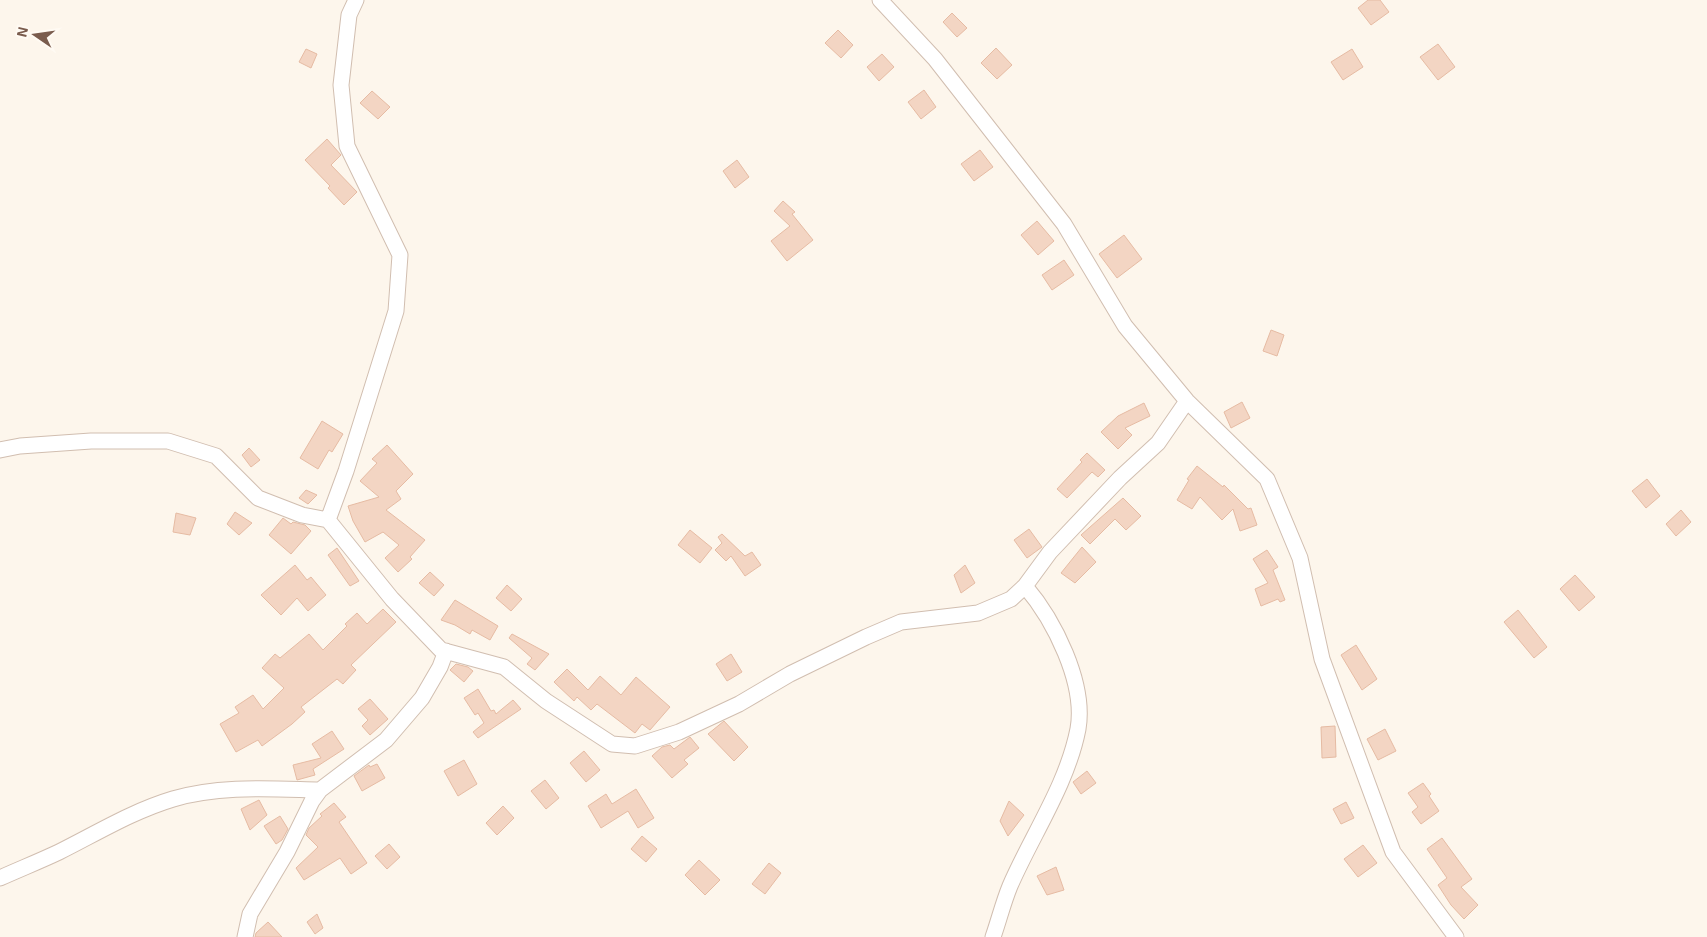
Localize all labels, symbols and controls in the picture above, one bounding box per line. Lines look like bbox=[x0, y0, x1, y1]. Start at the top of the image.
north arrow bbox=[10, 10, 60, 60]
text: N bbox=[12, 25, 31, 39]

